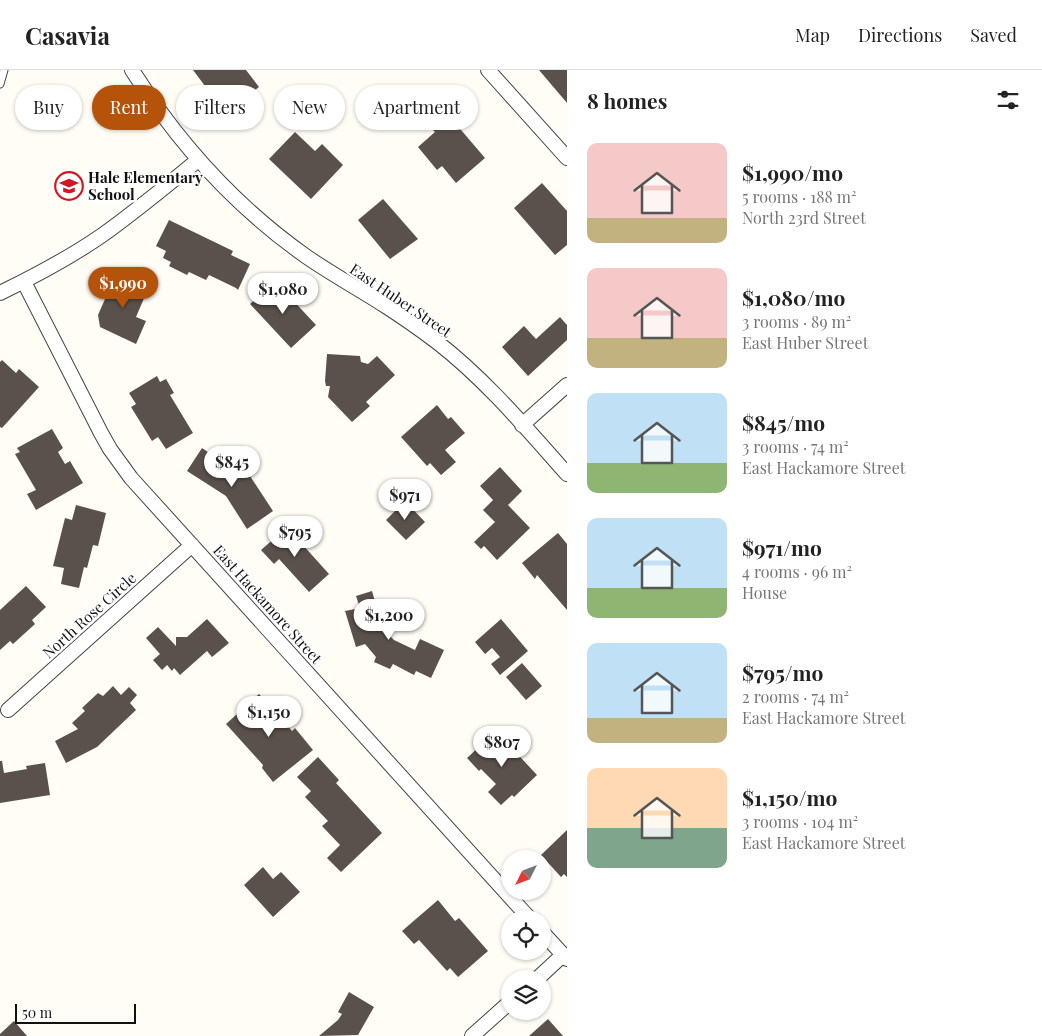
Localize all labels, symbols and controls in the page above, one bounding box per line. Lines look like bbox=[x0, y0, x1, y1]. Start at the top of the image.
text: Casavia bbox=[25, 19, 110, 51]
text: Map bbox=[795, 23, 830, 47]
text: Directions bbox=[858, 23, 942, 47]
text: Saved bbox=[970, 23, 1017, 47]
chip: Buy bbox=[15, 85, 82, 130]
chip: Rent bbox=[92, 85, 166, 130]
chip: Filters bbox=[176, 85, 264, 130]
chip: New bbox=[274, 85, 345, 130]
chip: Apartment bbox=[355, 85, 478, 130]
text: 8 homes bbox=[587, 86, 667, 114]
icon: filters bbox=[994, 86, 1022, 114]
text: $1,990/mo bbox=[742, 158, 843, 186]
icon: home bbox=[627, 163, 687, 223]
place label: Hale Elementary School bbox=[88, 167, 203, 204]
school or university icon: Hale Elementary School bbox=[54, 171, 84, 201]
text: 5 rooms · 188 m² bbox=[742, 186, 856, 207]
text: North 23rd Street bbox=[742, 207, 866, 228]
street label: East Huber Street bbox=[346, 259, 456, 342]
pin: $1,990 bbox=[82, 266, 164, 309]
text: $1,990 bbox=[99, 272, 147, 293]
pin: $1,080 bbox=[242, 272, 324, 315]
text: $1,080 bbox=[258, 278, 308, 299]
text: $1,080/mo bbox=[742, 283, 845, 311]
icon: home bbox=[627, 288, 687, 348]
text: 3 rooms · 89 m² bbox=[742, 311, 851, 332]
text: East Huber Street bbox=[742, 332, 868, 353]
text: $845/mo bbox=[742, 408, 825, 436]
icon: home bbox=[627, 413, 687, 473]
text: 3 rooms · 74 m² bbox=[742, 436, 849, 457]
pin: $845 bbox=[202, 446, 262, 488]
text: $845 bbox=[215, 451, 249, 472]
text: East Hackamore Street bbox=[742, 457, 905, 478]
pin: $971 bbox=[375, 478, 435, 521]
text: $971 bbox=[389, 484, 421, 505]
pin: $795 bbox=[265, 516, 325, 558]
text: $795 bbox=[279, 521, 311, 542]
text: $971/mo bbox=[742, 533, 822, 561]
icon: home bbox=[627, 538, 687, 598]
street label: East Hackamore Street bbox=[209, 540, 327, 668]
text: 4 rooms · 96 m² bbox=[742, 561, 852, 582]
street label: North Rose Circle bbox=[38, 568, 140, 662]
text: House bbox=[742, 582, 787, 603]
pin: $1,200 bbox=[348, 598, 430, 641]
text: $1,200 bbox=[365, 604, 413, 625]
text: $795/mo bbox=[742, 658, 823, 686]
icon: home bbox=[627, 663, 687, 723]
text: 2 rooms · 74 m² bbox=[742, 686, 849, 707]
pin: $1,150 bbox=[228, 696, 310, 738]
text: $1,150 bbox=[247, 701, 291, 722]
text: East Hackamore Street bbox=[742, 707, 905, 728]
pin: $807 bbox=[472, 726, 532, 768]
text: $807 bbox=[484, 731, 520, 752]
text: $1,150/mo bbox=[742, 783, 837, 811]
icon: home bbox=[627, 788, 687, 848]
text: 3 rooms · 104 m² bbox=[742, 811, 858, 832]
text: East Hackamore Street bbox=[742, 832, 905, 853]
north arrow bbox=[501, 850, 551, 900]
map controls bbox=[501, 850, 551, 1020]
button: locate bbox=[501, 910, 551, 960]
button: layers bbox=[501, 970, 551, 1020]
scale bar bbox=[15, 1001, 136, 1024]
text: 50 m bbox=[22, 1003, 52, 1022]

